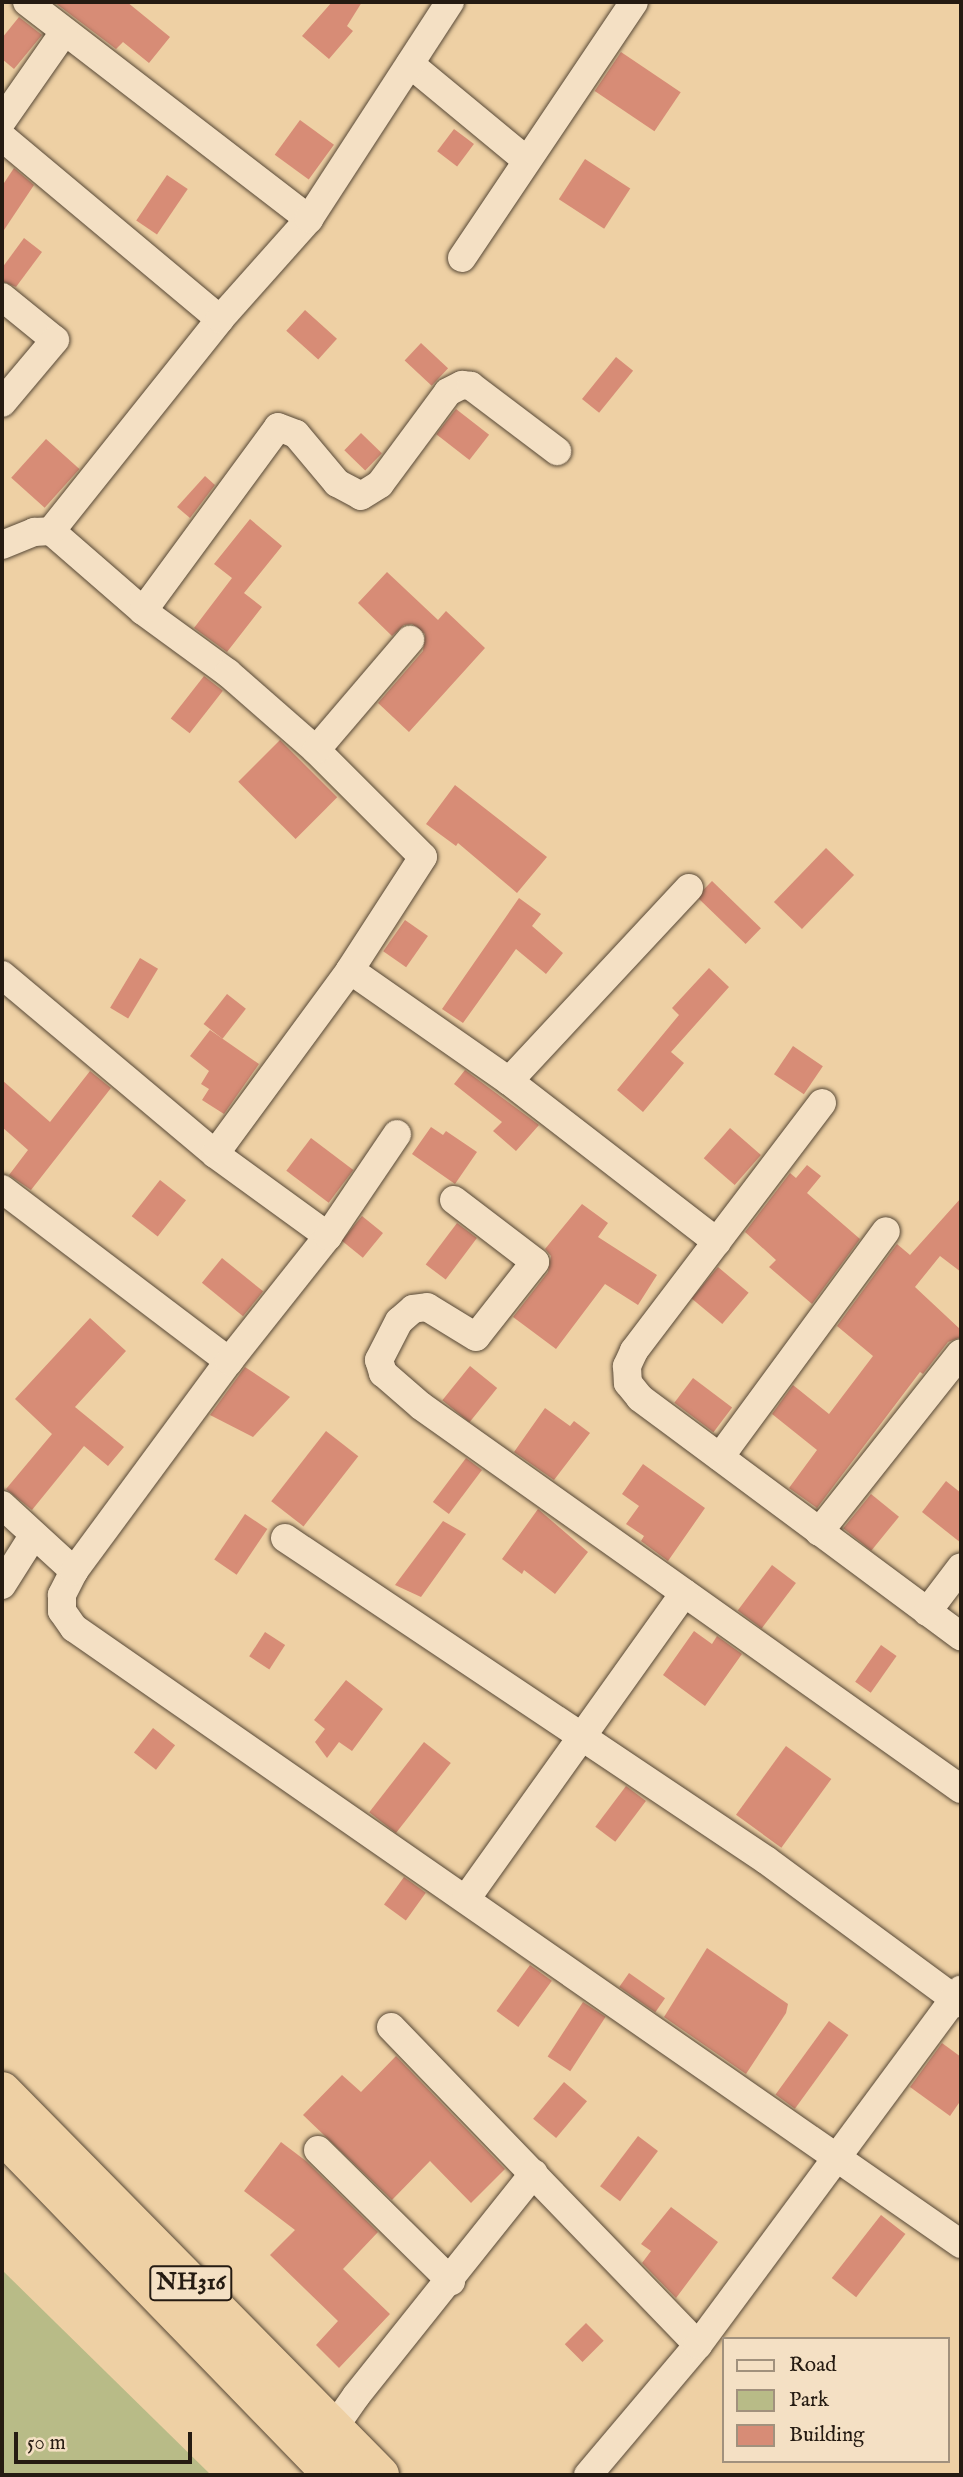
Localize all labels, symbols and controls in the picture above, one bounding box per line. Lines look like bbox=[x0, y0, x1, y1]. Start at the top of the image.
road number: NH316 bbox=[149, 2262, 233, 2304]
legend bbox=[722, 2337, 949, 2463]
text: Road bbox=[789, 2352, 836, 2379]
text: Park bbox=[789, 2387, 829, 2414]
scale bar bbox=[18, 2418, 196, 2462]
text: Building bbox=[789, 2422, 864, 2449]
text: 50 m bbox=[27, 2430, 66, 2457]

